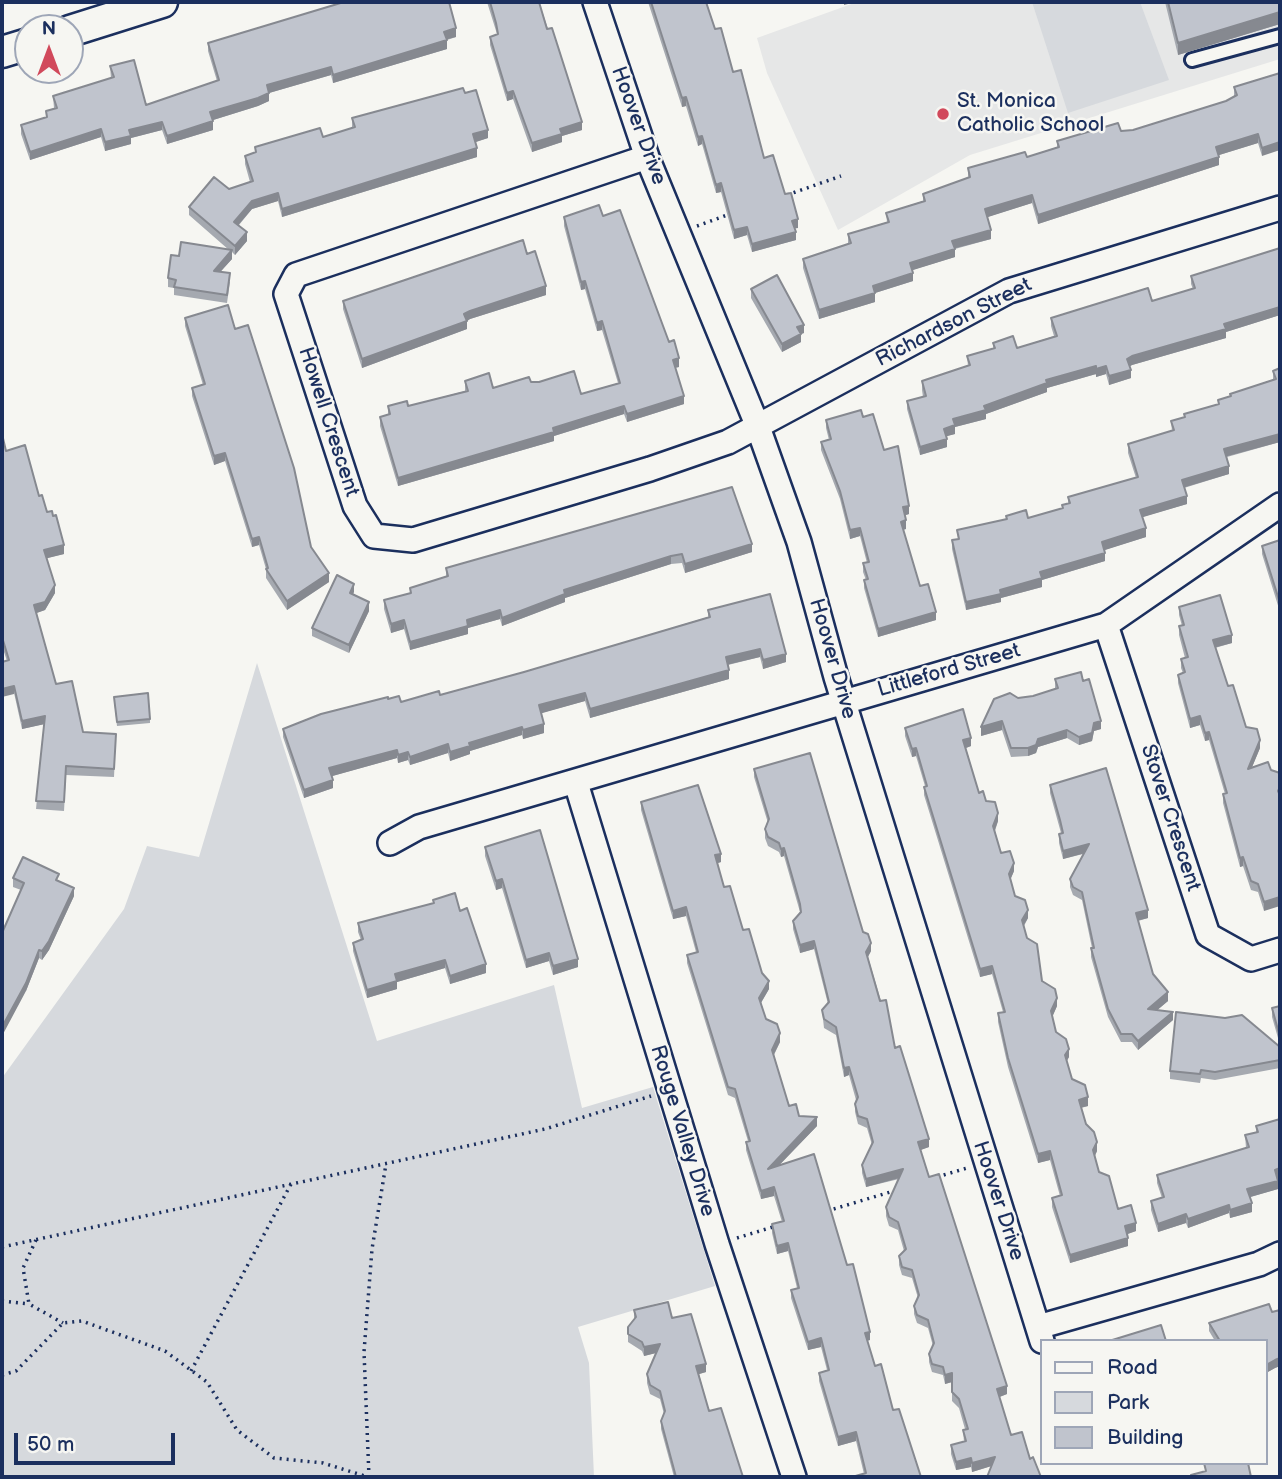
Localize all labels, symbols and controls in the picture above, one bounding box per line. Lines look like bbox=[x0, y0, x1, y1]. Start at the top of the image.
north arrow bbox=[14, 14, 84, 84]
text: N bbox=[42, 18, 56, 41]
street label: Hoover Drive bbox=[605, 63, 671, 189]
place label: St. Monica Catholic School bbox=[957, 89, 1104, 139]
marker: St. Monica Catholic School bbox=[935, 106, 951, 122]
street label: Richardson Street bbox=[872, 273, 1036, 373]
street label: Howell Crescent bbox=[292, 344, 364, 500]
street label: Hoover Drive bbox=[803, 596, 861, 722]
street label: Littleford Street bbox=[875, 639, 1023, 703]
street label: Stover Crescent bbox=[1134, 741, 1206, 895]
street label: Rouge Valley Drive bbox=[644, 1042, 720, 1220]
street label: Hoover Drive bbox=[967, 1138, 1029, 1264]
legend bbox=[1040, 1339, 1268, 1465]
text: Road bbox=[1107, 1355, 1158, 1380]
text: Park bbox=[1107, 1390, 1149, 1415]
scale bar bbox=[18, 1420, 178, 1464]
text: Building bbox=[1107, 1425, 1183, 1450]
text: 50 m bbox=[27, 1432, 74, 1457]

